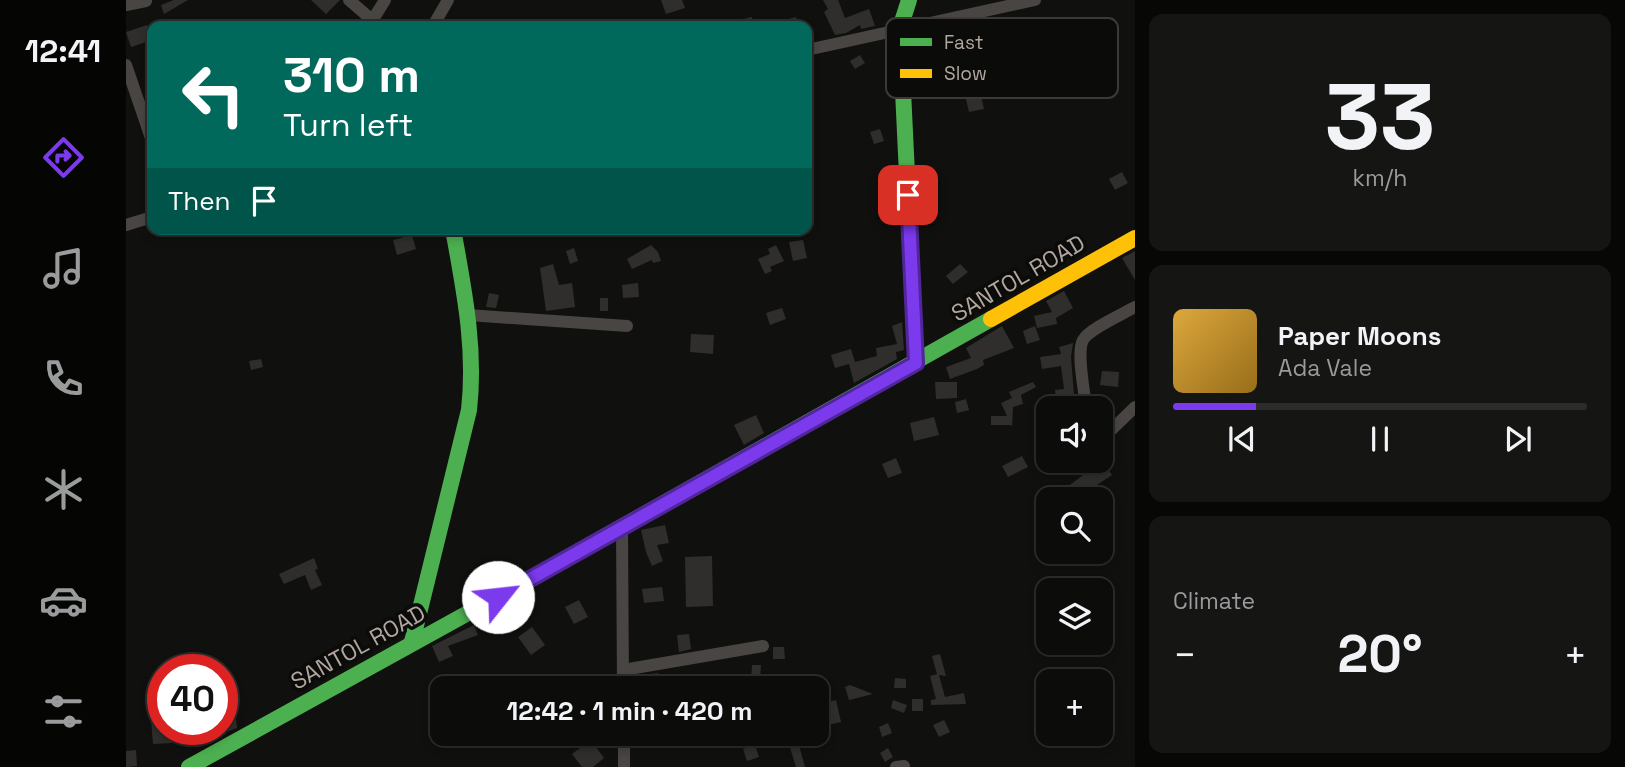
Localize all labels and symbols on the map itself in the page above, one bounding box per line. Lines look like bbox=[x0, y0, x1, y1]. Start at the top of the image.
legend bbox=[886, 18, 1118, 98]
text: Fast bbox=[944, 30, 984, 55]
text: Slow bbox=[944, 61, 987, 86]
pin bbox=[878, 165, 938, 225]
street label: SANTOL ROAD bbox=[946, 228, 1090, 328]
position arrow bbox=[461, 560, 535, 634]
street label: SANTOL ROAD bbox=[285, 598, 431, 696]
speed limit sign: 40 bbox=[147, 654, 238, 745]

